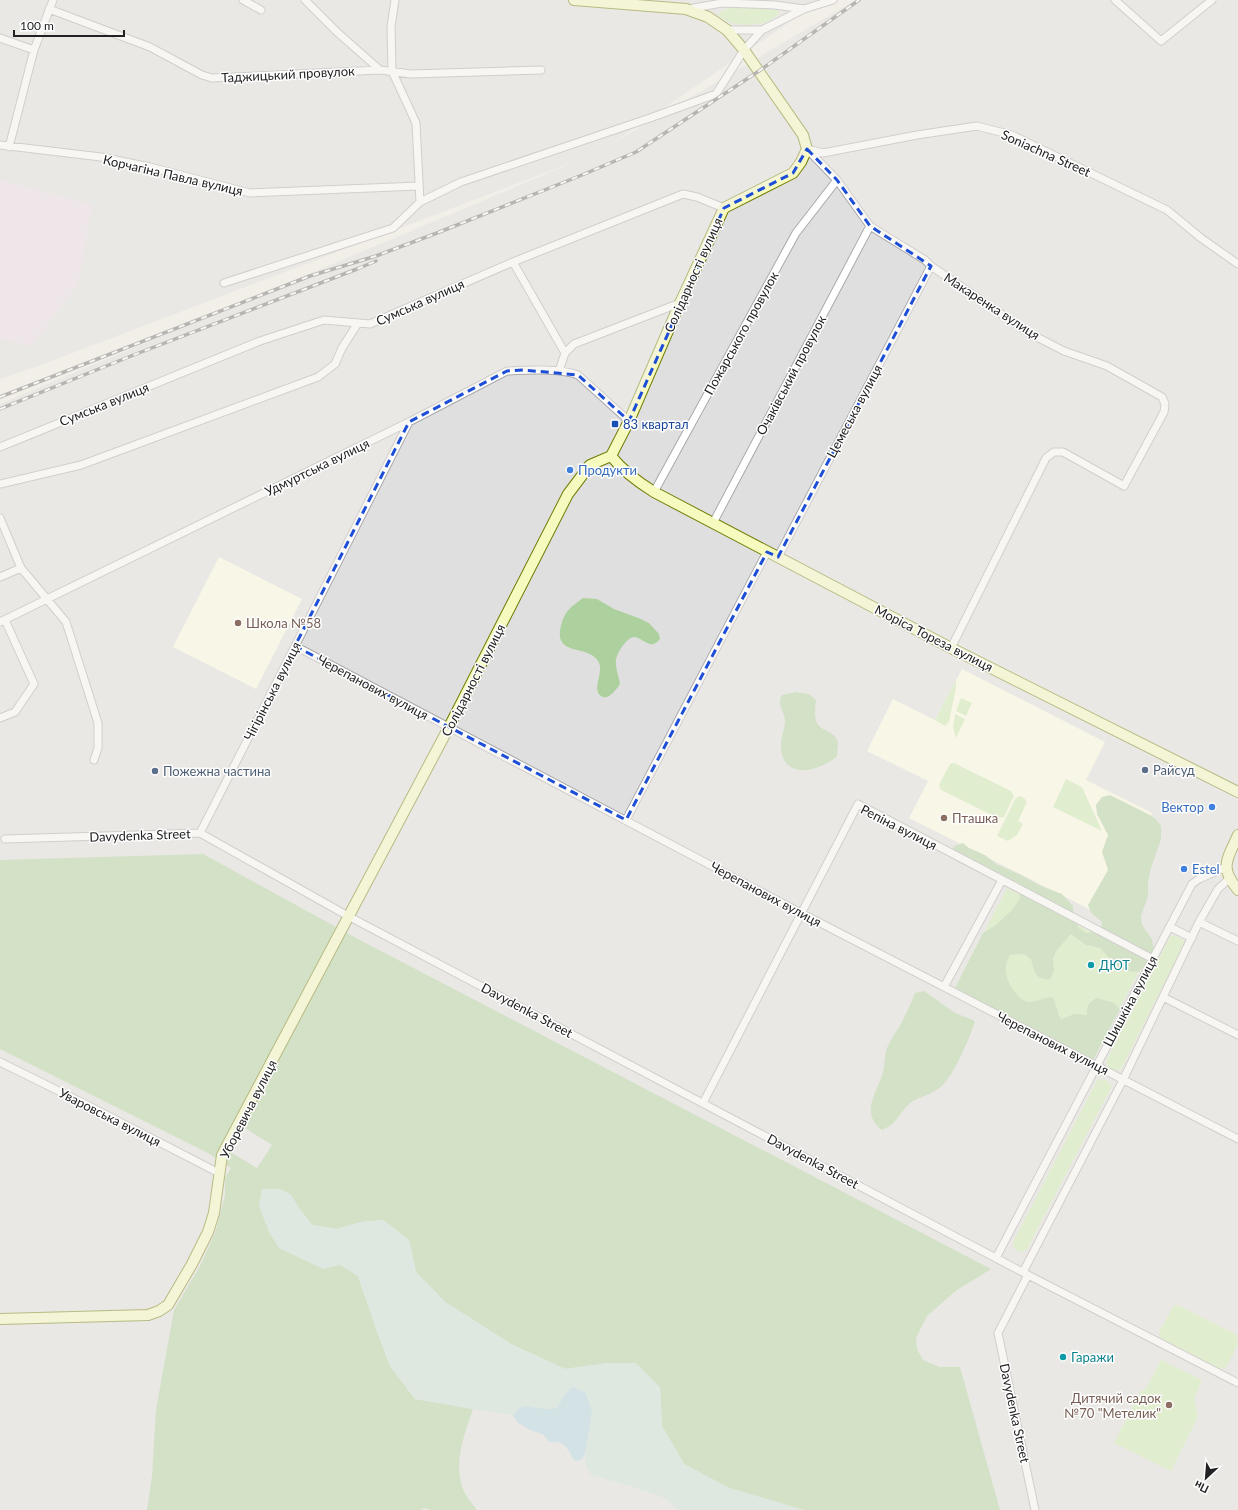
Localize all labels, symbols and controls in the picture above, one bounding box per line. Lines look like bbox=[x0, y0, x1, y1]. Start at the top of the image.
scale bar bbox=[14, 12, 124, 38]
text: 100 m bbox=[20, 18, 54, 33]
street label: Таджицький провулок bbox=[221, 63, 355, 85]
street label: Soniachna Street bbox=[999, 126, 1093, 180]
street label: Корчагіна Павла вулиця bbox=[102, 151, 244, 199]
street label: Солідарності вулиця bbox=[660, 215, 726, 335]
street label: Пожарського провулок bbox=[700, 268, 782, 397]
street label: Макаренка вулиця bbox=[941, 269, 1043, 343]
street label: Сумська вулиця bbox=[373, 275, 467, 329]
street label: Очакiвський провулок bbox=[753, 312, 829, 438]
street label: Цемеська вулиця bbox=[823, 362, 885, 460]
street label: Сумська вулиця bbox=[57, 379, 151, 429]
place label: 83 квартал bbox=[623, 416, 689, 432]
marker: 83 квартал bbox=[610, 419, 620, 429]
street label: Удмуртська вулиця bbox=[262, 435, 372, 499]
place label: Продукти bbox=[578, 462, 637, 478]
marker: Продукти bbox=[565, 465, 575, 475]
street label: Моріса Тореза вулиця bbox=[872, 601, 996, 675]
place label: Школа №58 bbox=[246, 615, 321, 631]
marker: Школа №58 bbox=[233, 618, 243, 628]
street label: Солідарності вулиця bbox=[438, 621, 508, 739]
street label: Чiгiрiнська вулиця bbox=[240, 639, 304, 743]
street label: Черепанових вулиця bbox=[315, 651, 431, 723]
place label: Райсуд bbox=[1153, 762, 1195, 778]
place label: Пожежна частина bbox=[163, 763, 271, 779]
marker: Райсуд bbox=[1140, 765, 1150, 775]
marker: Пожежна частина bbox=[150, 766, 160, 776]
place label: Вектор bbox=[1161, 799, 1204, 815]
street label: Репiна вулиця bbox=[858, 801, 940, 853]
marker: Вектор bbox=[1207, 802, 1217, 812]
place label: Пташка bbox=[952, 810, 998, 826]
marker: Пташка bbox=[939, 813, 949, 823]
street label: Davydenka Street bbox=[89, 825, 191, 845]
street label: Черепанових вулиця bbox=[708, 858, 824, 930]
place label: Estel bbox=[1192, 861, 1220, 877]
marker: Estel bbox=[1179, 864, 1189, 874]
street label: Шишкiна вулиця bbox=[1099, 953, 1161, 1049]
place label: ДЮТ bbox=[1099, 957, 1130, 973]
marker: ДЮТ bbox=[1086, 960, 1096, 970]
street label: Davydenka Street bbox=[479, 979, 576, 1041]
street label: Черепанових вулиця bbox=[994, 1008, 1112, 1078]
street label: Уборевича вулиця bbox=[216, 1057, 280, 1161]
street label: Уваровська вулиця bbox=[56, 1084, 164, 1150]
street label: Davydenka Street bbox=[765, 1130, 862, 1192]
place label: Гаражи bbox=[1071, 1349, 1114, 1365]
marker: Гаражи bbox=[1058, 1352, 1068, 1362]
street label: Davydenka Street bbox=[997, 1362, 1033, 1465]
place label: Дитячий садок №70 "Метелик" bbox=[1064, 1390, 1161, 1421]
marker: Дитячий садок №70 "Метелик" bbox=[1164, 1400, 1174, 1410]
north arrow bbox=[1186, 1458, 1226, 1498]
text: Пн bbox=[1192, 1478, 1211, 1496]

